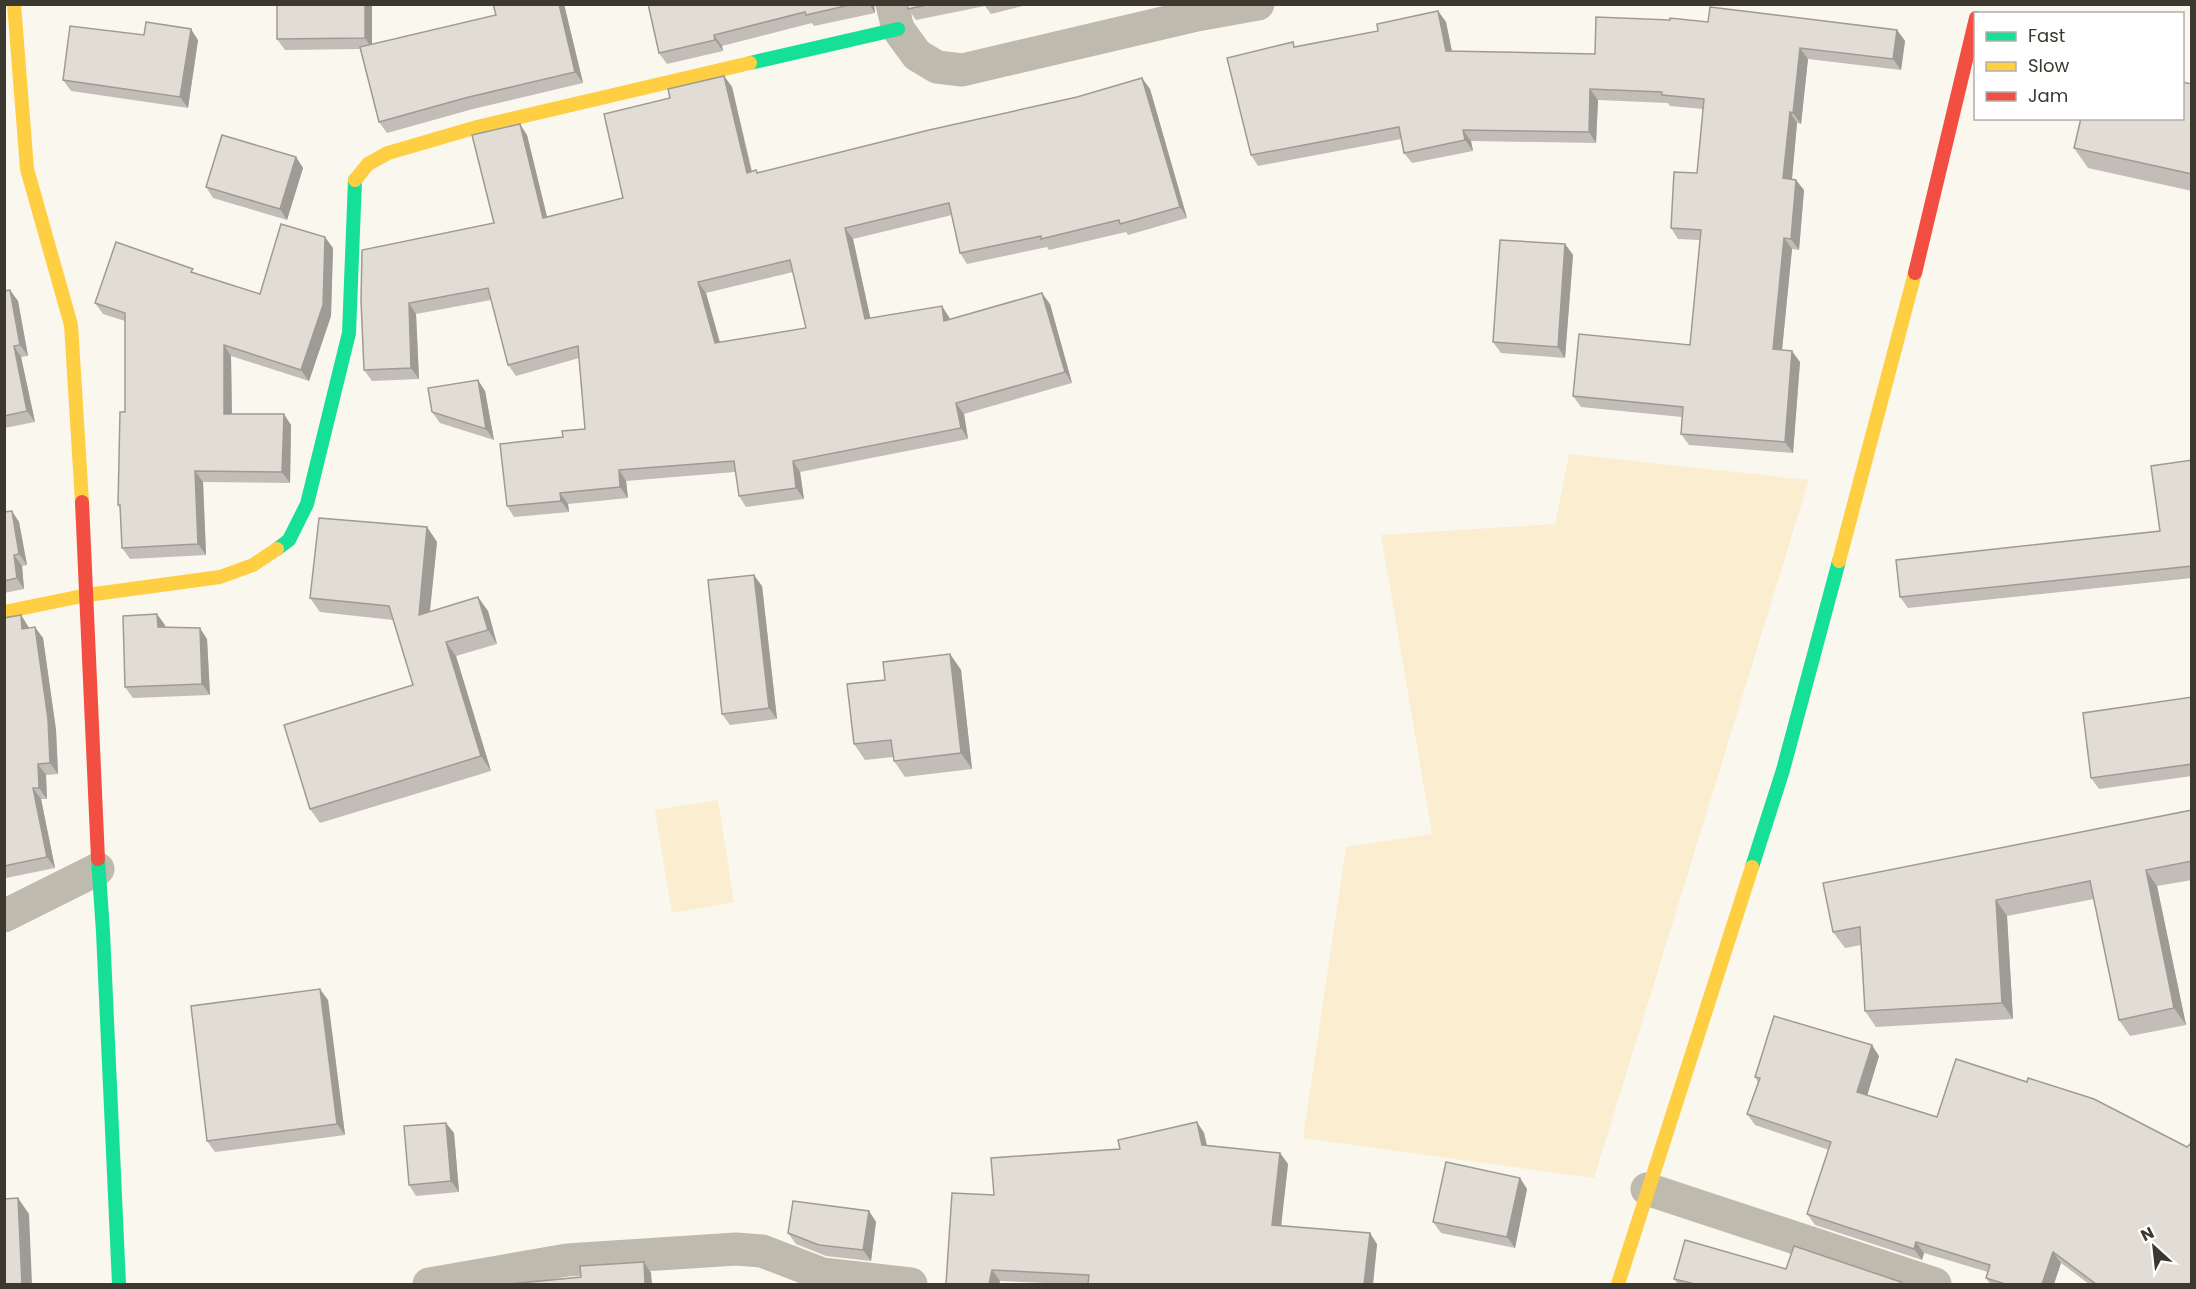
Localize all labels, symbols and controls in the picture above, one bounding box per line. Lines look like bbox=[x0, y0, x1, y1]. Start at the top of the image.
legend bbox=[1974, 12, 2184, 120]
text: Fast bbox=[2028, 23, 2065, 48]
text: Slow bbox=[2028, 53, 2070, 78]
text: Jam bbox=[2028, 83, 2068, 108]
north arrow bbox=[2124, 1217, 2184, 1277]
text: N bbox=[2137, 1221, 2158, 1247]

